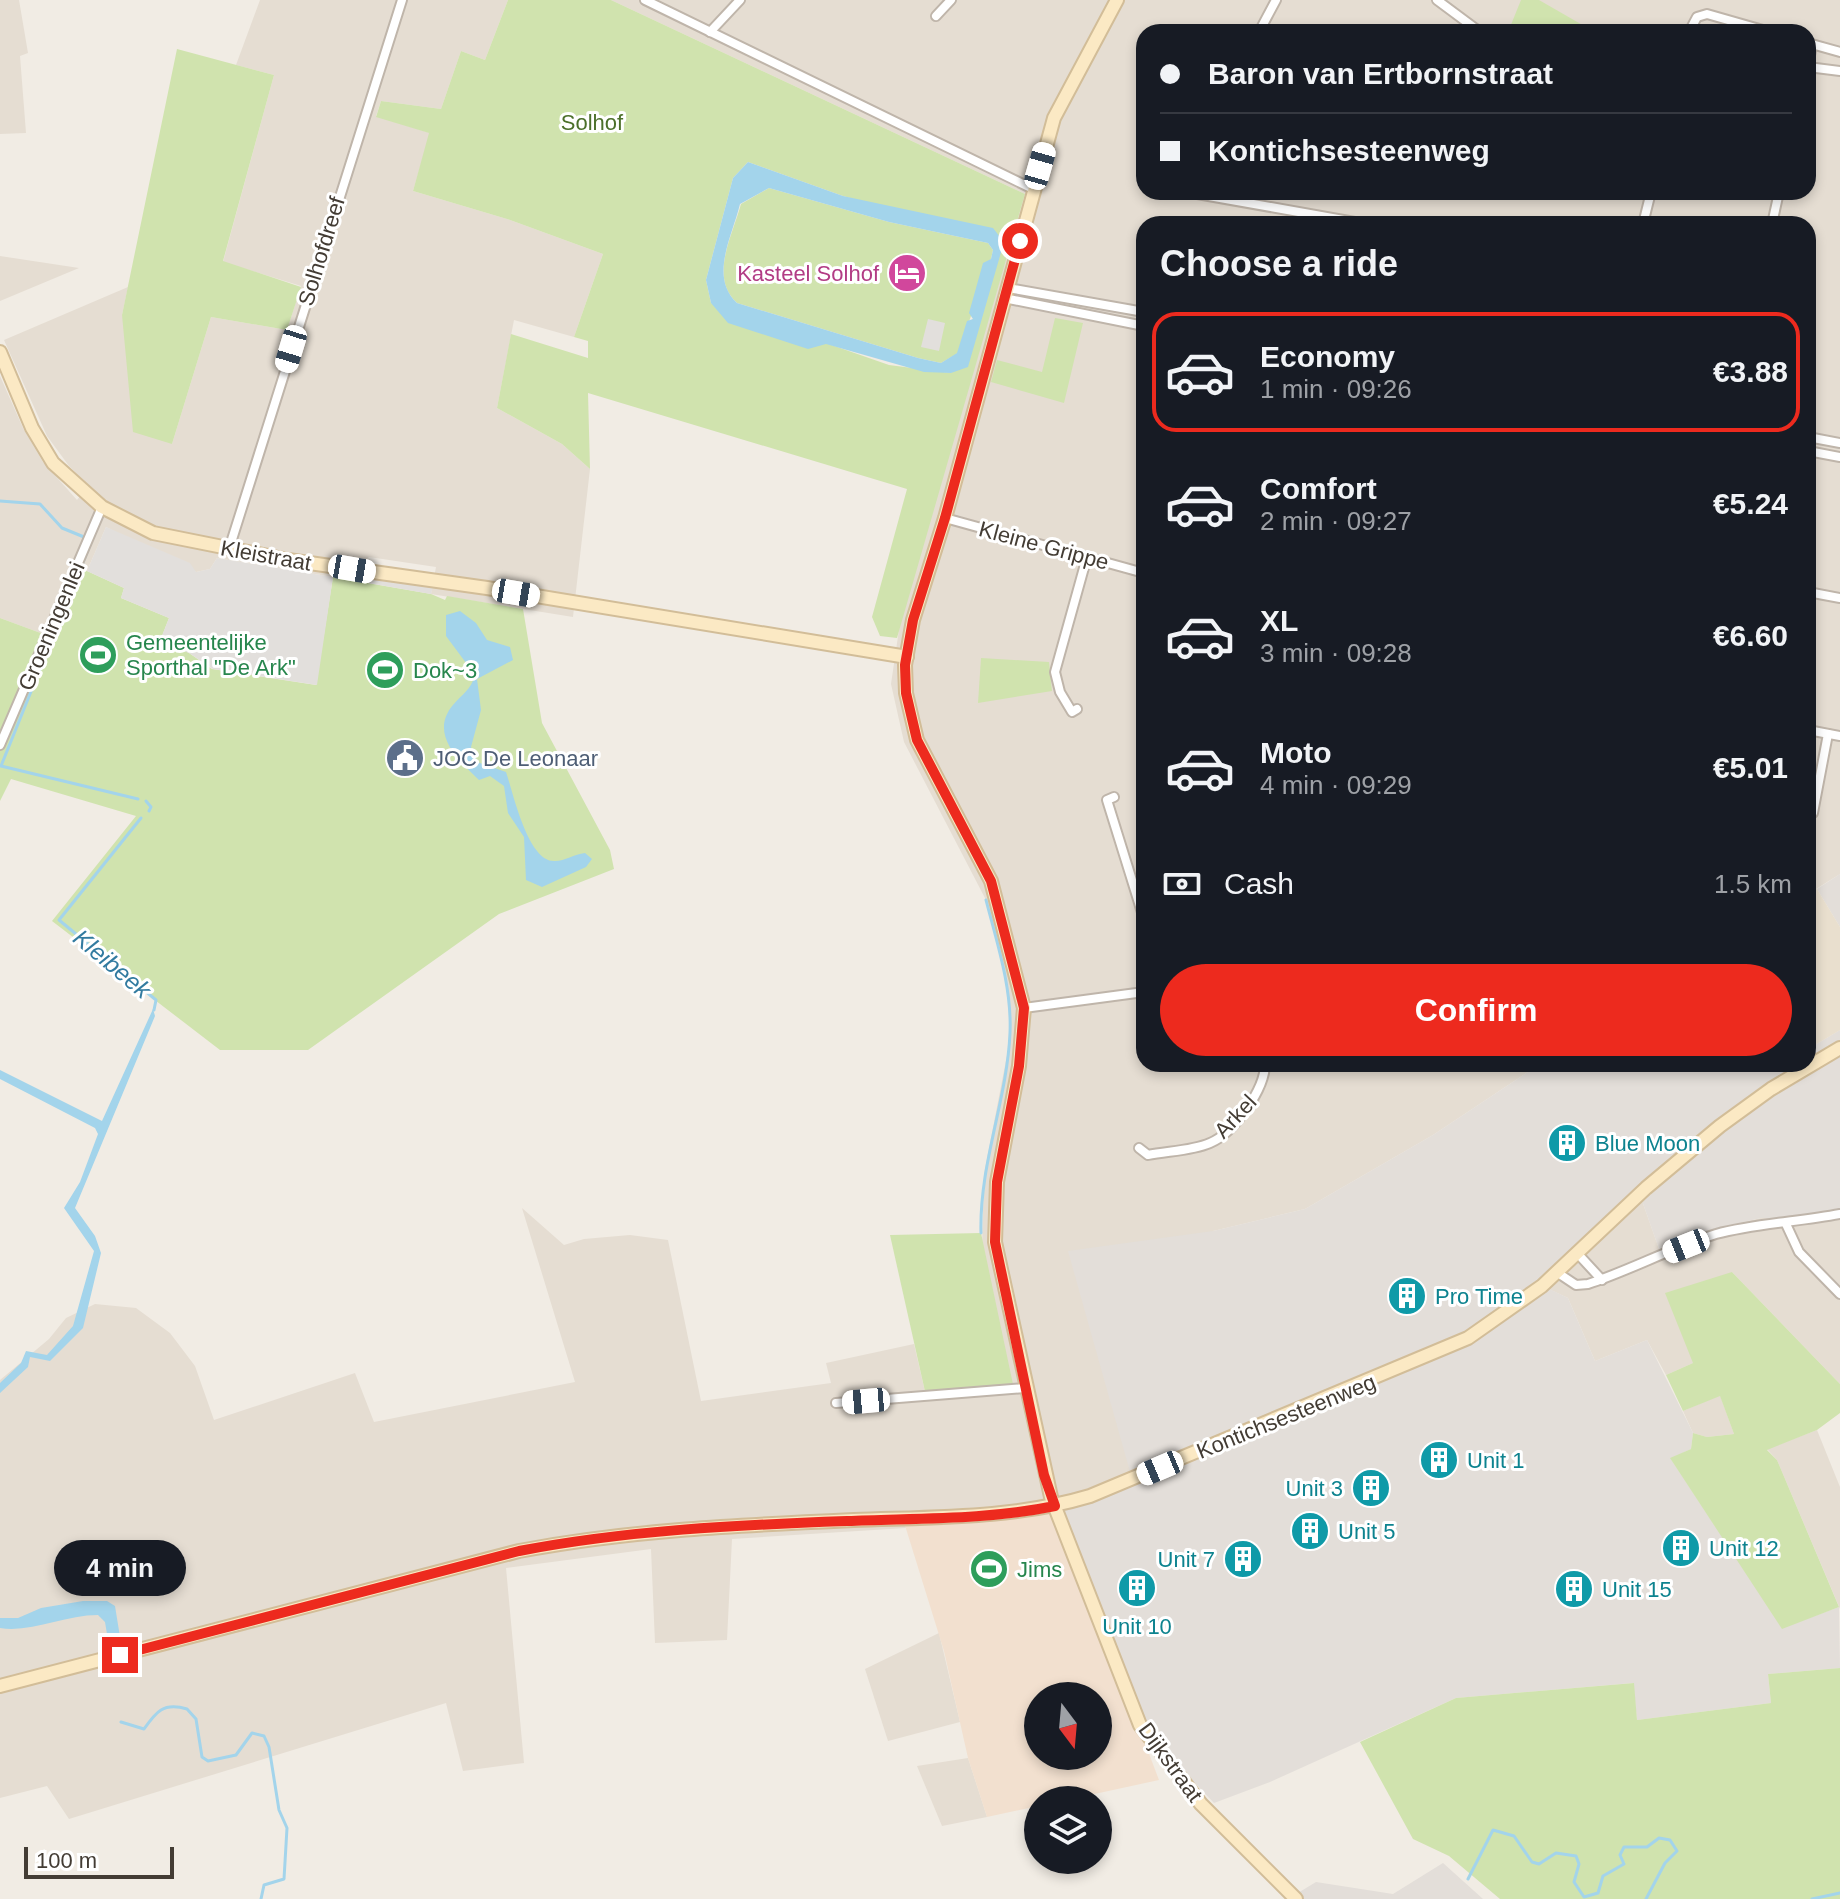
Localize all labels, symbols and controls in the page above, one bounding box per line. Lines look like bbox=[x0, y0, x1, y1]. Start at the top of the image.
text: Baron van Ertbornstraat bbox=[1208, 57, 1553, 90]
park label: Solhof bbox=[561, 110, 624, 135]
text: Kontichsesteenweg bbox=[1208, 134, 1490, 167]
car bbox=[1022, 140, 1058, 192]
street label: Solhofdreef bbox=[293, 193, 350, 309]
route start bbox=[1002, 223, 1038, 259]
text: Choose a ride bbox=[1160, 243, 1398, 284]
hotel icon: Kasteel Solhof bbox=[886, 252, 928, 294]
place label: Kasteel Solhof bbox=[737, 261, 880, 286]
car bbox=[273, 323, 309, 375]
icon: car bbox=[1164, 336, 1236, 408]
text: Economy bbox=[1260, 340, 1395, 373]
text: €3.88 bbox=[1713, 355, 1788, 388]
text: 1 min · 09:26 bbox=[1260, 374, 1412, 404]
icon: car bbox=[1164, 468, 1236, 540]
text: Comfort bbox=[1260, 472, 1377, 505]
text: €5.24 bbox=[1713, 487, 1788, 520]
text: 2 min · 09:27 bbox=[1260, 506, 1412, 536]
street label: Kleine Grippe bbox=[976, 516, 1111, 575]
street label: Kleistraat bbox=[219, 535, 313, 576]
car bbox=[326, 553, 378, 585]
street label: Groeningenlei bbox=[13, 558, 90, 694]
car bbox=[490, 577, 542, 609]
icon: car bbox=[1164, 600, 1236, 672]
text: XL bbox=[1260, 604, 1298, 637]
text: €6.60 bbox=[1713, 619, 1788, 652]
place label: Gemeentelijke Sporthal "De Ark" bbox=[126, 630, 296, 680]
sports icon: Gemeentelijke Sporthal "De Ark" bbox=[77, 634, 119, 676]
text: 3 min · 09:28 bbox=[1260, 638, 1412, 668]
sports icon: Dok~3 bbox=[364, 649, 406, 691]
place label: Dok~3 bbox=[413, 658, 477, 683]
icon: car bbox=[1164, 732, 1236, 804]
text: Moto bbox=[1260, 736, 1332, 769]
public building icon: JOC De Leonaar bbox=[384, 737, 426, 779]
place label: JOC De Leonaar bbox=[433, 746, 598, 771]
text: €5.01 bbox=[1713, 751, 1788, 784]
text: 4 min · 09:29 bbox=[1260, 770, 1412, 800]
icon: cash bbox=[1160, 862, 1204, 906]
text: Cash bbox=[1224, 867, 1294, 900]
text: 1.5 km bbox=[1714, 869, 1792, 899]
water label: Kleibeek bbox=[68, 924, 158, 1005]
button: Confirm bbox=[1160, 964, 1792, 1056]
street label: Arkel bbox=[1209, 1089, 1262, 1143]
building icon: Blue Moon bbox=[1546, 1122, 1588, 1164]
place label: Blue Moon bbox=[1595, 1131, 1700, 1156]
car bbox=[1659, 1226, 1713, 1266]
building icon: Pro Time bbox=[1386, 1275, 1428, 1317]
place label: Pro Time bbox=[1435, 1284, 1523, 1309]
street label: Kontichsesteenweg bbox=[1193, 1369, 1379, 1464]
car bbox=[841, 1387, 891, 1415]
building icon: Unit 1 bbox=[1418, 1439, 1460, 1481]
car bbox=[1133, 1448, 1187, 1488]
place label: Unit 1 bbox=[1467, 1448, 1524, 1473]
building icon: Unit 3 bbox=[1350, 1467, 1392, 1509]
place label: Unit 3 bbox=[1286, 1476, 1343, 1501]
building icon: Unit 5 bbox=[1289, 1510, 1331, 1552]
place label: Unit 5 bbox=[1338, 1519, 1395, 1544]
building icon: Unit 12 bbox=[1660, 1527, 1702, 1569]
place label: Unit 12 bbox=[1709, 1536, 1779, 1561]
building icon: Unit 7 bbox=[1222, 1538, 1264, 1580]
callout: 4 min bbox=[54, 1539, 186, 1595]
place label: Unit 7 bbox=[1158, 1547, 1215, 1572]
sports icon: Jims bbox=[968, 1548, 1010, 1590]
text: 4 min bbox=[86, 1553, 154, 1583]
place label: Jims bbox=[1017, 1557, 1062, 1582]
building icon: Unit 10 bbox=[1116, 1567, 1158, 1609]
building icon: Unit 15 bbox=[1553, 1568, 1595, 1610]
place label: Unit 15 bbox=[1602, 1577, 1672, 1602]
place label: Unit 10 bbox=[1102, 1614, 1172, 1639]
route end bbox=[102, 1637, 138, 1673]
north arrow bbox=[1024, 1682, 1112, 1770]
map controls bbox=[1024, 1682, 1112, 1874]
street label: Dijkstraat bbox=[1134, 1718, 1208, 1807]
button: layers bbox=[1024, 1786, 1112, 1874]
scale bar bbox=[24, 1843, 174, 1879]
text: 100 m bbox=[36, 1848, 97, 1873]

